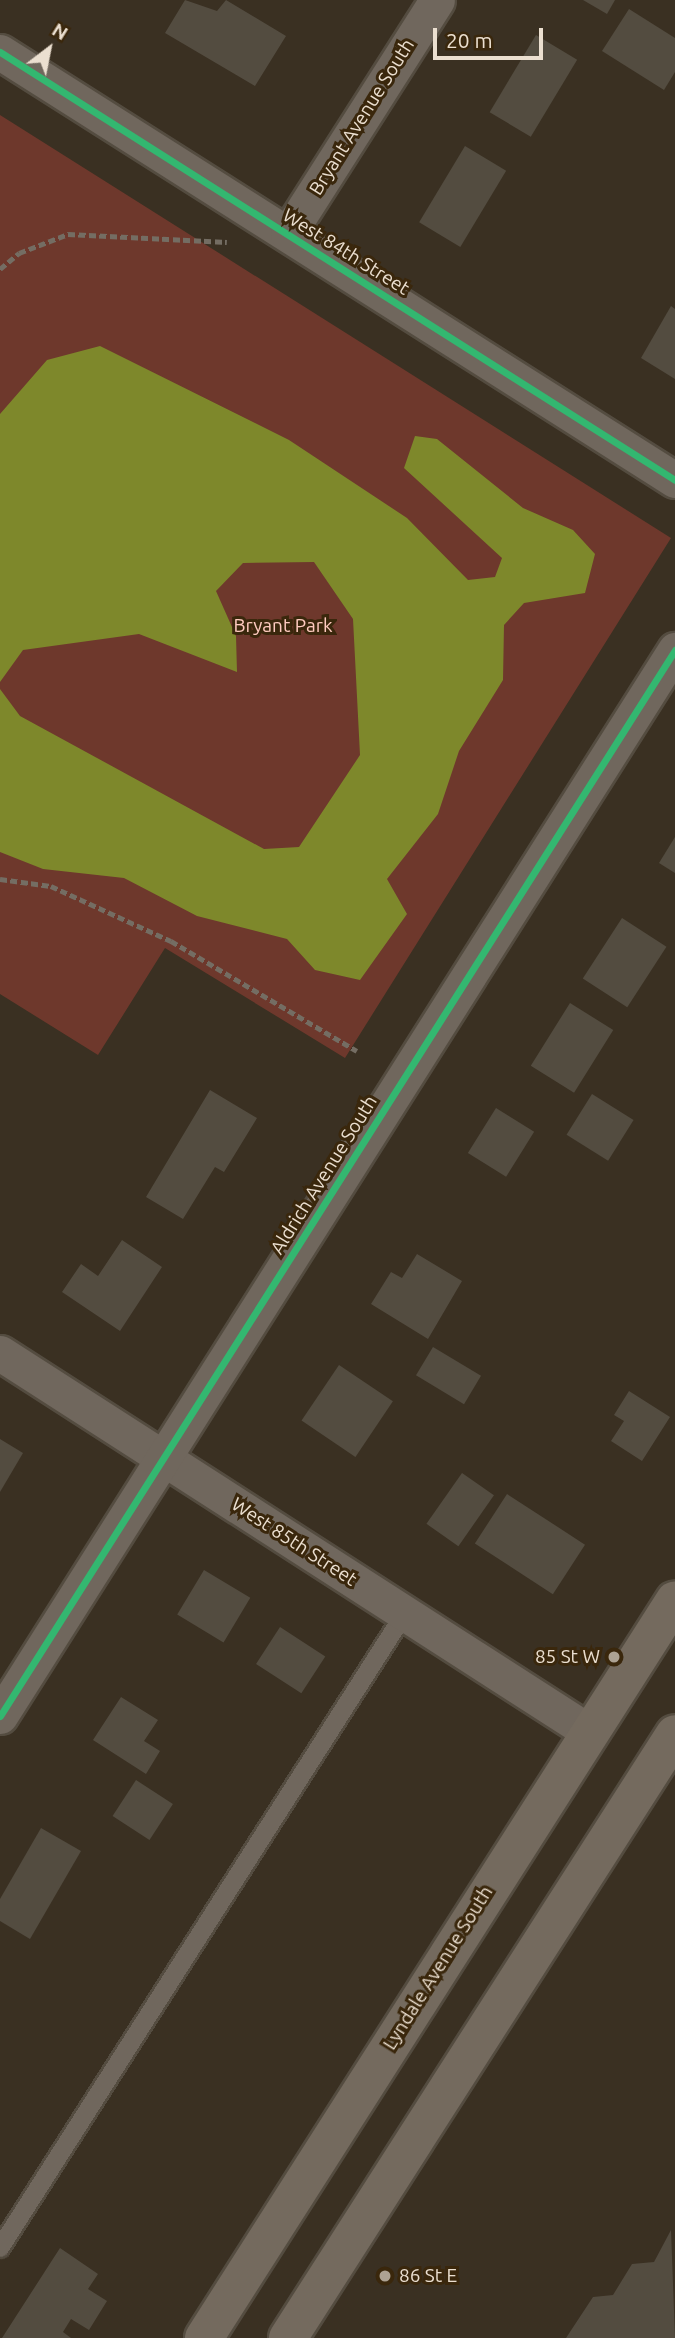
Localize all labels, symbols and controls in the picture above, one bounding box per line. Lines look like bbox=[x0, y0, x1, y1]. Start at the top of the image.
north arrow bbox=[14, 14, 84, 84]
scale bar bbox=[437, 14, 547, 58]
text: N bbox=[48, 18, 72, 44]
text: 20 m bbox=[446, 28, 493, 52]
street label: Bryant Avenue South bbox=[305, 35, 419, 199]
street label: West 84th Street bbox=[278, 204, 414, 300]
park label: Bryant Park bbox=[233, 615, 333, 637]
street label: Aldrich Avenue South bbox=[266, 1091, 382, 1259]
street label: West 85th Street bbox=[227, 1493, 361, 1591]
place label: 85 St W bbox=[535, 1646, 600, 1668]
marker: 85 St W bbox=[606, 1649, 622, 1665]
street label: Lyndale Avenue South bbox=[378, 1882, 498, 2054]
place label: 86 St E bbox=[399, 2265, 457, 2287]
marker: 86 St E bbox=[377, 2268, 393, 2284]

